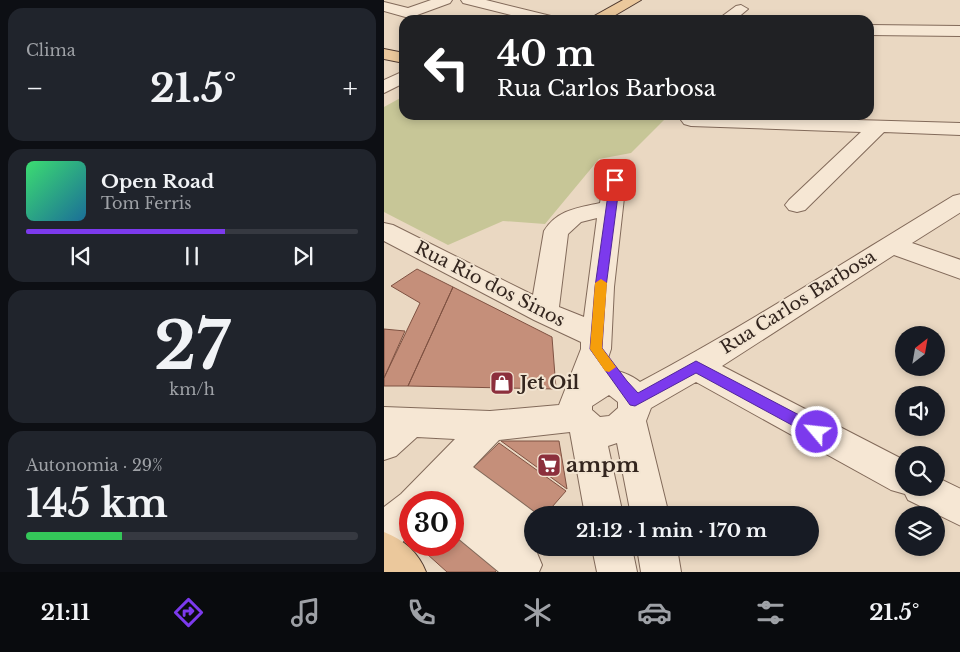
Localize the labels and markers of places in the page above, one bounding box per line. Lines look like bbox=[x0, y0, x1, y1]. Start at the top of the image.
pin bbox=[594, 159, 636, 201]
shop icon: Jet Oil bbox=[489, 370, 515, 396]
place label: Jet Oil bbox=[516, 372, 580, 394]
supermarket icon: ampm bbox=[536, 452, 562, 478]
place label: ampm bbox=[566, 452, 639, 478]

